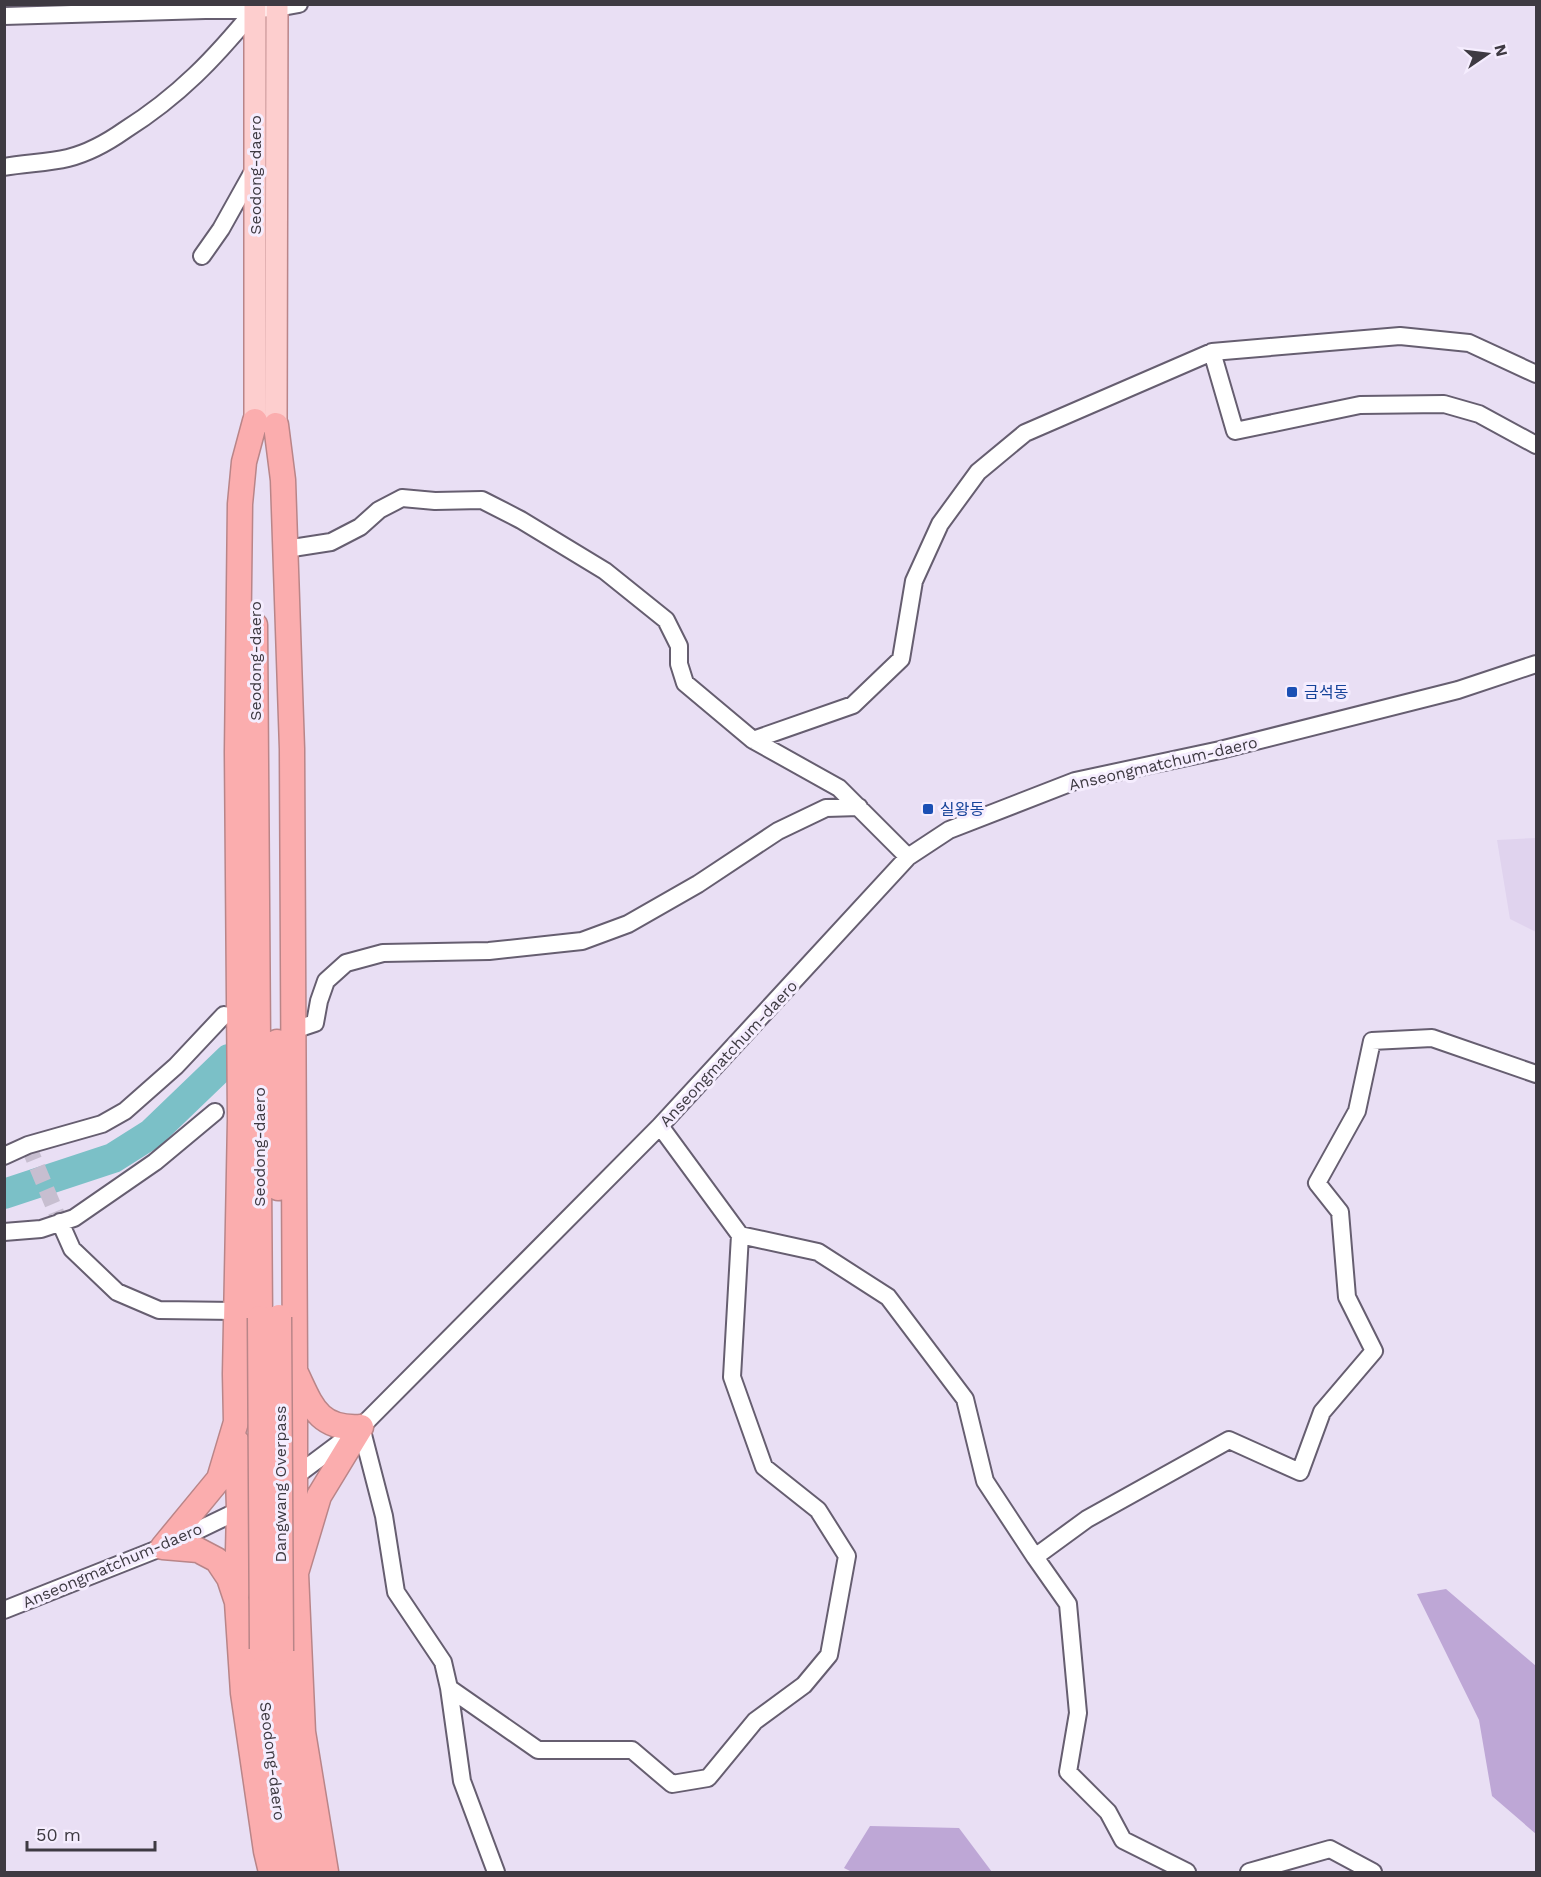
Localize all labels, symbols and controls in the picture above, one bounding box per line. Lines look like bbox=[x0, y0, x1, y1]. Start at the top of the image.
north arrow bbox=[1457, 24, 1517, 84]
text: N bbox=[1490, 42, 1512, 59]
street label: Seodong-daero bbox=[246, 115, 265, 235]
street label: Seodong-daero bbox=[246, 601, 265, 721]
place label: 금석동 bbox=[1304, 683, 1348, 702]
marker: 금석동 bbox=[1285, 685, 1299, 699]
street label: Anseongmatchum-daero bbox=[1067, 733, 1259, 794]
place label: 실왕동 bbox=[940, 800, 984, 819]
marker: 실왕동 bbox=[921, 802, 935, 816]
street label: Anseongmatchum-daero bbox=[656, 976, 801, 1130]
street label: Seodong-daero bbox=[250, 1087, 269, 1207]
street label: Dangwang Overpass bbox=[271, 1406, 290, 1562]
street label: Anseongmatchum-daero bbox=[20, 1519, 205, 1612]
street label: Seodong-daero bbox=[256, 1701, 289, 1822]
scale bar bbox=[27, 1814, 154, 1852]
text: 50 m bbox=[36, 1824, 81, 1845]

